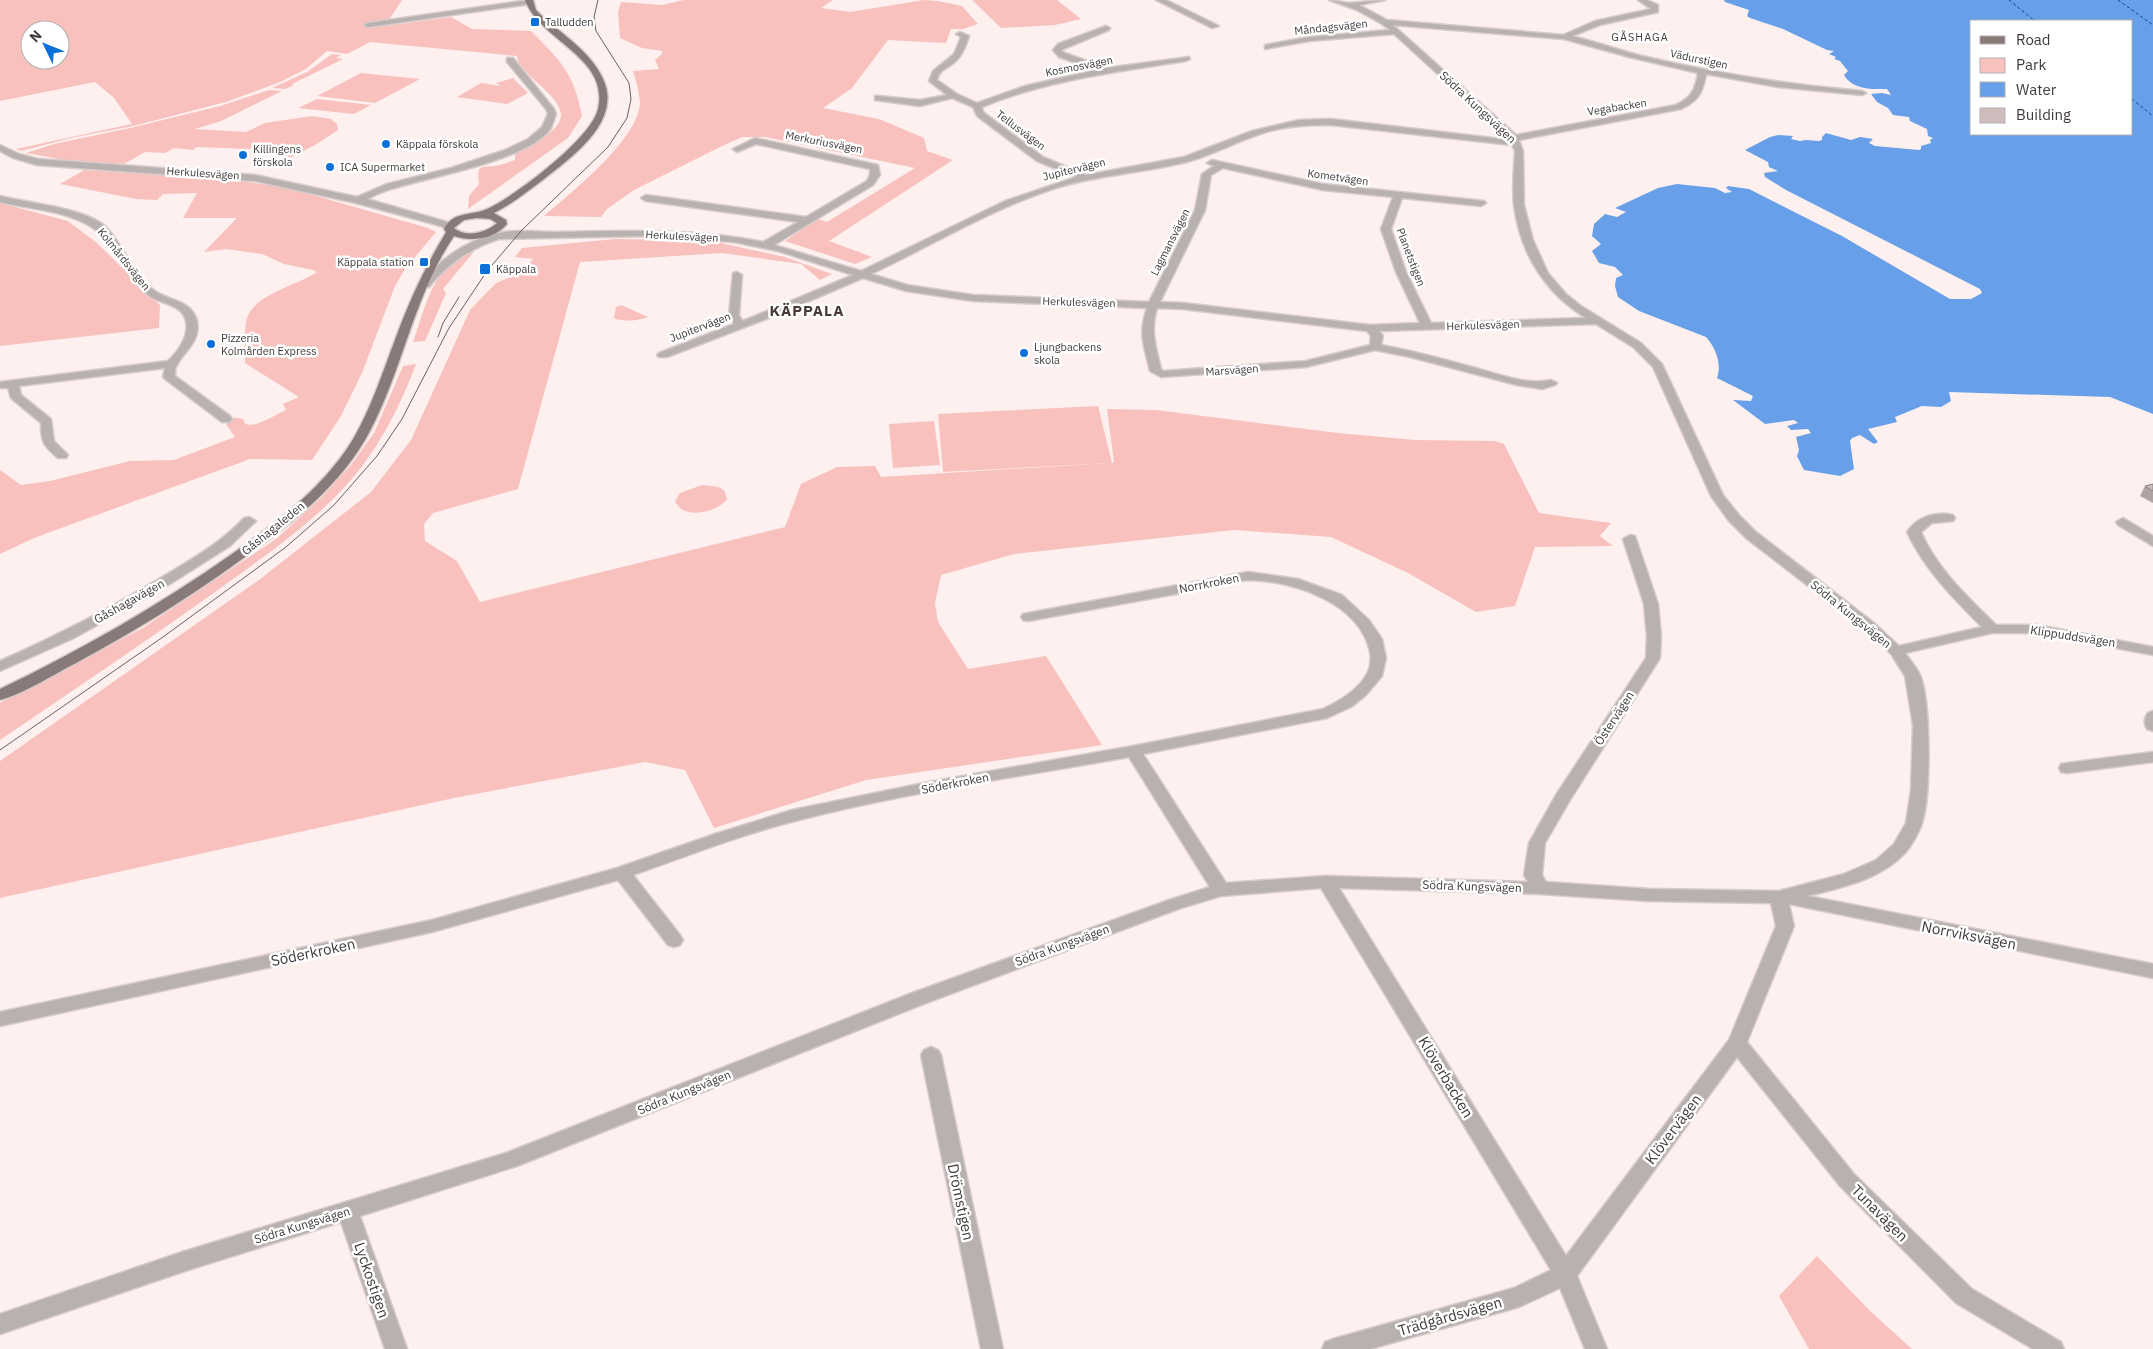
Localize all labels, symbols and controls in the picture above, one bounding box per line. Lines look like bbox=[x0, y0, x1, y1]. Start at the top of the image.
place label: Talludden bbox=[545, 15, 594, 29]
marker: Talludden bbox=[529, 16, 541, 28]
street label: Måndagsvägen bbox=[1294, 16, 1368, 38]
north arrow bbox=[20, 20, 70, 70]
legend bbox=[1970, 20, 2133, 135]
text: N bbox=[25, 26, 46, 46]
district label: GÅSHAGA bbox=[1611, 30, 1669, 44]
text: Road bbox=[2016, 30, 2051, 49]
street label: Vädurstigen bbox=[1669, 46, 1729, 72]
street label: Kosmosvägen bbox=[1044, 53, 1114, 79]
text: Park bbox=[2016, 55, 2046, 74]
street label: Södra Kungsvägen bbox=[1437, 68, 1519, 146]
text: Water bbox=[2016, 80, 2057, 99]
street label: Vegabacken bbox=[1586, 95, 1648, 119]
text: Building bbox=[2016, 105, 2071, 124]
street label: Tellusvägen bbox=[994, 107, 1048, 153]
street label: Merkuriusvägen bbox=[784, 128, 864, 156]
place label: Käppala förskola bbox=[396, 137, 479, 151]
marker: Käppala förskola bbox=[380, 138, 392, 150]
place label: Killingens förskola bbox=[253, 142, 301, 169]
marker: Killingens förskola bbox=[237, 149, 249, 161]
street label: Jupitervägen bbox=[1041, 154, 1107, 184]
place label: ICA Supermarket bbox=[340, 160, 425, 174]
marker: ICA Supermarket bbox=[324, 161, 336, 173]
street label: Herkulesvägen bbox=[166, 163, 240, 183]
street label: Kometvägen bbox=[1307, 166, 1369, 188]
street label: Lagmansvägen bbox=[1147, 206, 1193, 278]
street label: Kolmårdsvägen bbox=[95, 225, 153, 293]
street label: Planetstigen bbox=[1393, 226, 1429, 288]
street label: Herkulesvägen bbox=[645, 227, 719, 245]
place label: Käppala station bbox=[337, 255, 414, 269]
marker: Käppala station bbox=[418, 256, 430, 268]
marker: Käppala bbox=[478, 262, 492, 276]
place label: Käppala bbox=[496, 262, 536, 276]
street label: Herkulesvägen bbox=[1042, 294, 1116, 310]
district label: KÄPPALA bbox=[769, 301, 845, 320]
street label: Jupitervägen bbox=[668, 309, 732, 345]
street label: Herkulesvägen bbox=[1446, 317, 1520, 333]
place label: Pizzeria Kolmården Express bbox=[221, 331, 317, 358]
marker: Pizzeria Kolmården Express bbox=[205, 338, 217, 350]
place label: Ljungbackens skola bbox=[1034, 340, 1102, 367]
marker: Ljungbackens skola bbox=[1018, 347, 1030, 359]
street label: Marsvägen bbox=[1205, 361, 1259, 379]
street label: Gåshagaleden bbox=[238, 498, 308, 558]
street label: Norrkroken bbox=[1178, 570, 1240, 596]
street label: Gåshagavägen bbox=[91, 575, 167, 627]
street label: Södra Kungsvägen bbox=[1808, 577, 1894, 651]
street label: Klippuddsvägen bbox=[2029, 622, 2117, 650]
street label: Östervägen bbox=[1591, 688, 1637, 748]
street label: Söderkroken bbox=[920, 769, 990, 797]
street label: Södra Kungsvägen bbox=[1422, 877, 1522, 895]
street label: Norrviksvägen bbox=[1920, 917, 2018, 953]
street label: Södra Kungsvägen bbox=[1013, 921, 1111, 969]
street label: Söderkroken bbox=[269, 934, 357, 970]
street label: Klöverbacken bbox=[1414, 1033, 1478, 1121]
street label: Södra Kungsvägen bbox=[635, 1066, 733, 1118]
street label: Klövervägen bbox=[1640, 1090, 1706, 1168]
street label: Drömstigen bbox=[944, 1162, 978, 1242]
street label: Tunavägen bbox=[1848, 1181, 1912, 1245]
street label: Södra Kungsvägen bbox=[252, 1203, 352, 1247]
street label: Lyckostigen bbox=[350, 1240, 394, 1320]
street label: Trädgårdsvägen bbox=[1396, 1292, 1504, 1340]

